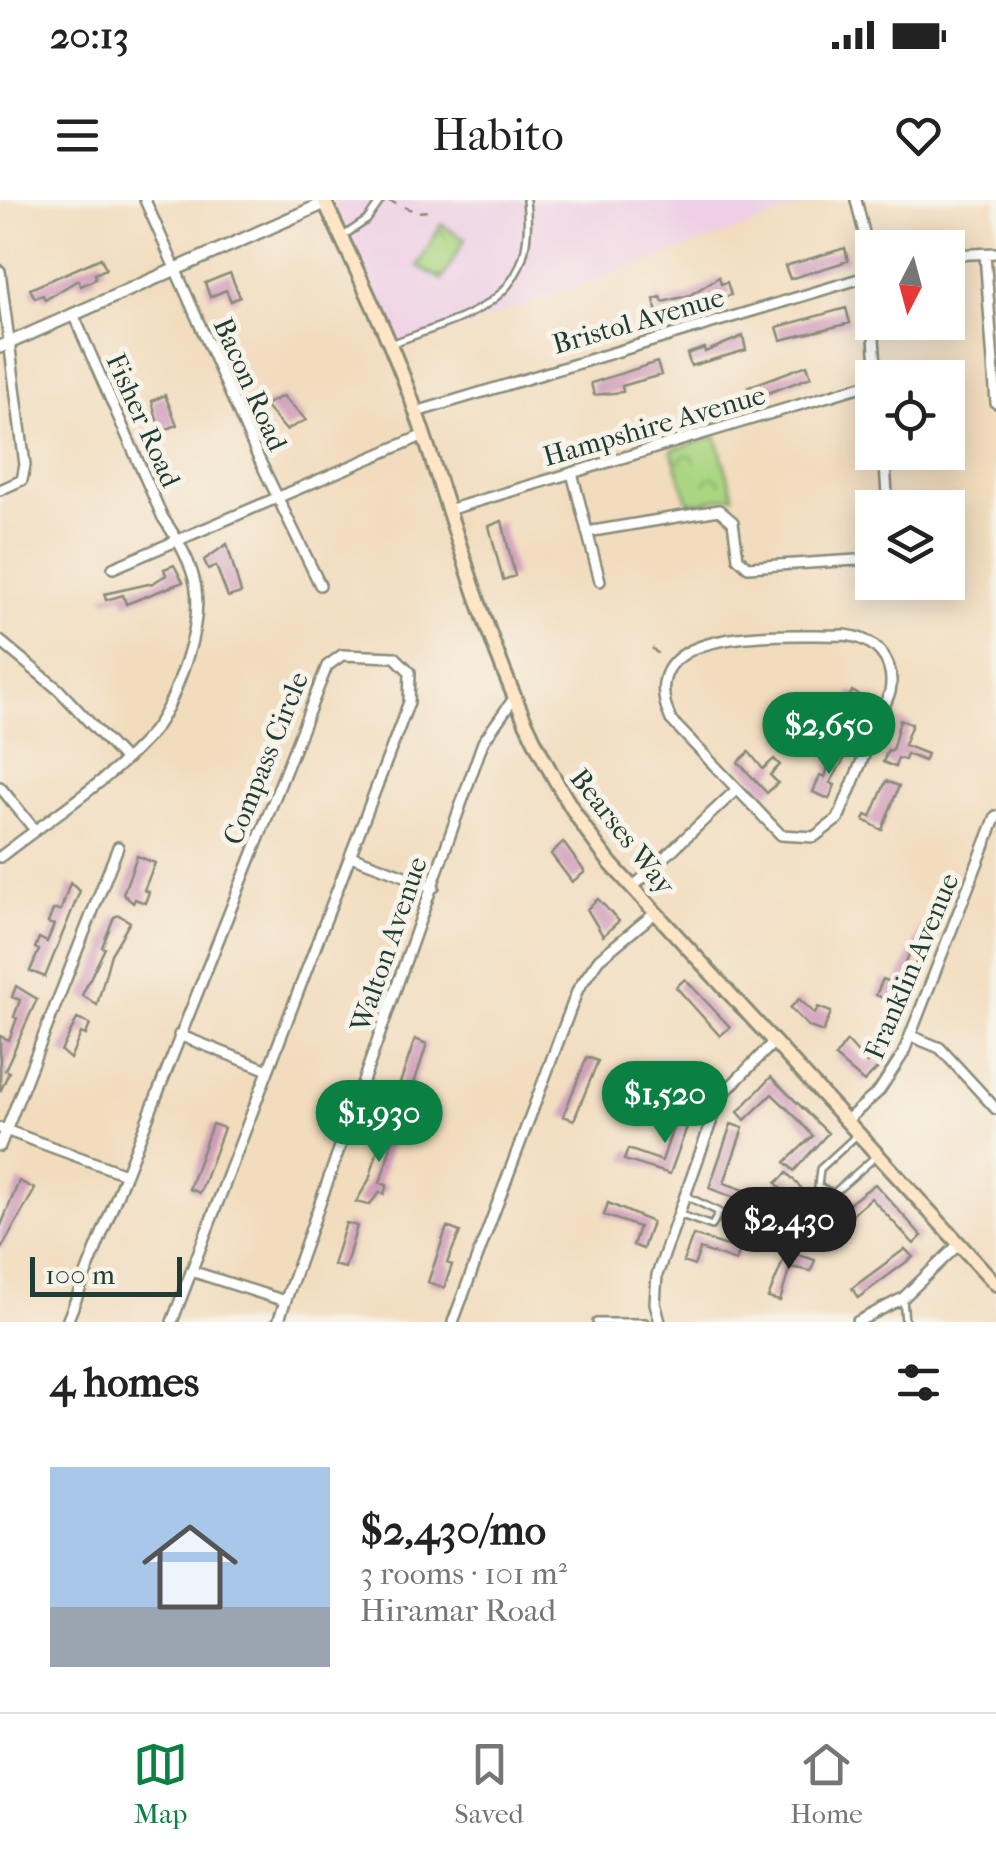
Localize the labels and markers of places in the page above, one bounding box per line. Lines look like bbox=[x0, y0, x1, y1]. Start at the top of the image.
pin: $2,650 bbox=[748, 692, 910, 777]
pin: $1,520 bbox=[584, 1061, 746, 1146]
pin: $1,930 bbox=[298, 1080, 460, 1165]
pin: $2,430 bbox=[708, 1187, 870, 1272]

